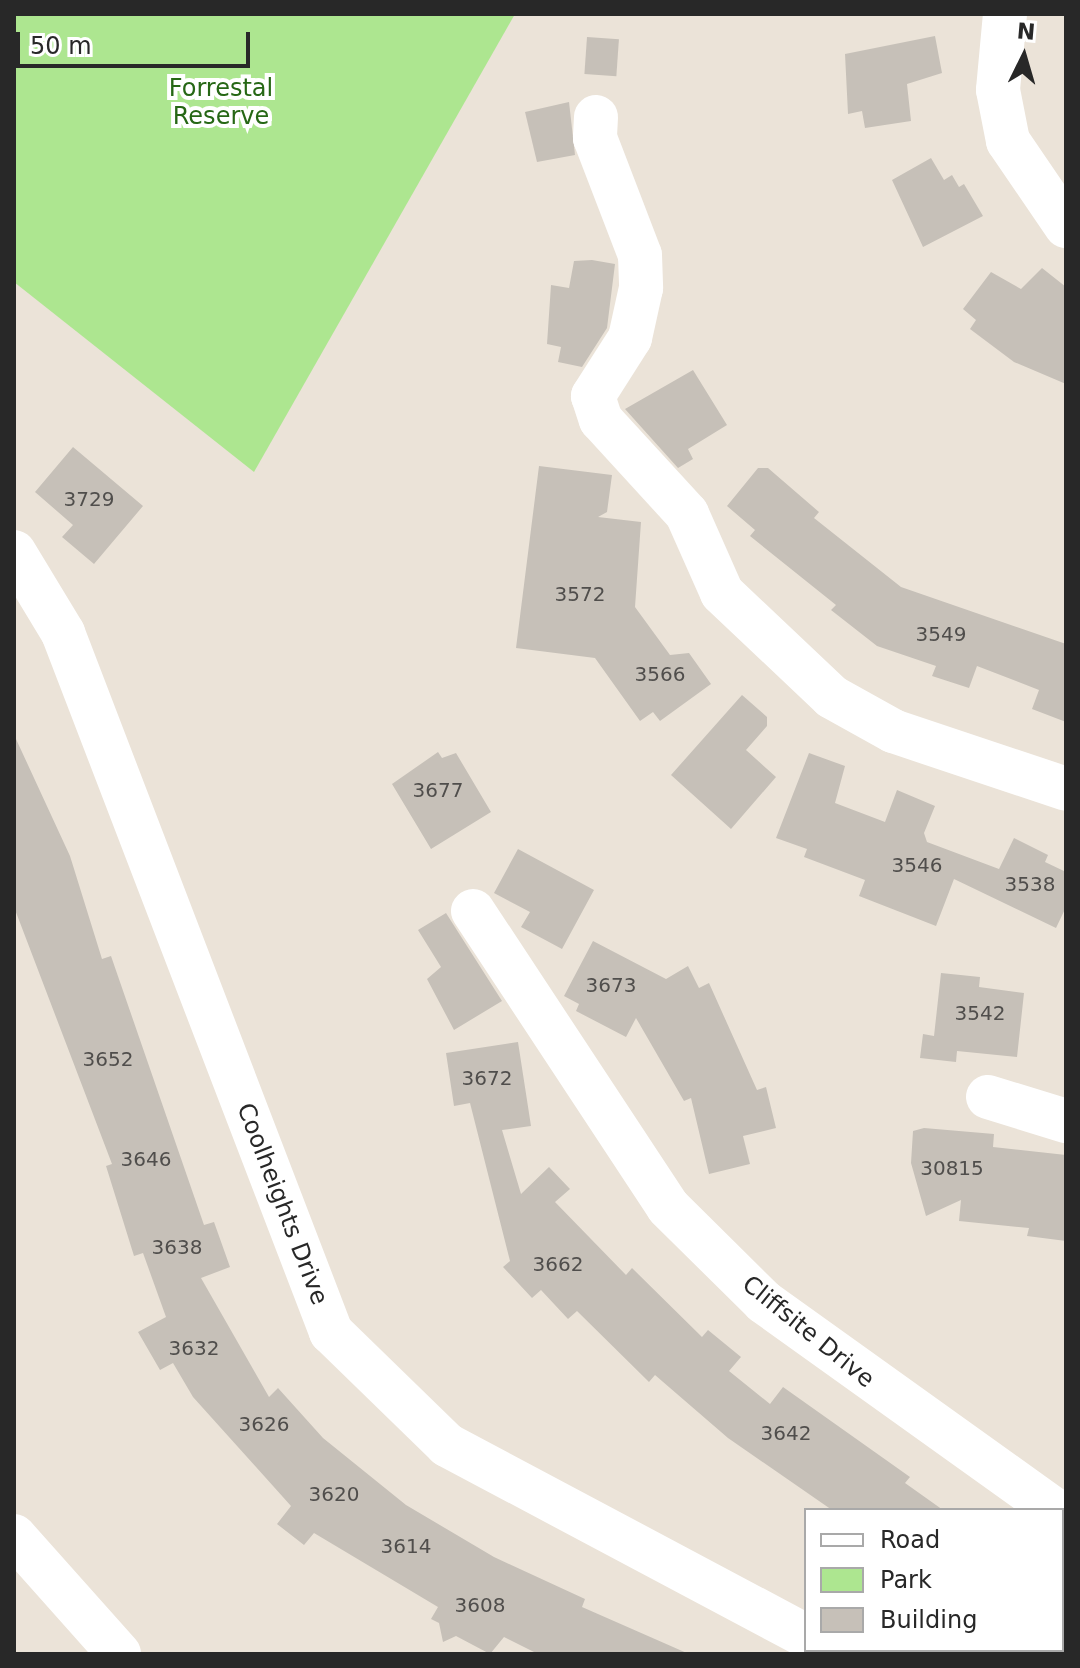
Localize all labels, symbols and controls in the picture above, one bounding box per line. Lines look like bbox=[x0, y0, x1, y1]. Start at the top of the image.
scale bar bbox=[20, 16, 254, 66]
north arrow bbox=[984, 16, 1064, 96]
text: N bbox=[1016, 18, 1036, 45]
text: 50 m bbox=[30, 32, 92, 60]
park label: Forrestal Reserve bbox=[169, 75, 273, 131]
house number: 3729 bbox=[64, 487, 114, 511]
house number: 3572 bbox=[555, 582, 605, 606]
house number: 3549 bbox=[916, 622, 966, 646]
house number: 3566 bbox=[635, 662, 685, 686]
house number: 3677 bbox=[413, 778, 463, 802]
house number: 3546 bbox=[892, 853, 942, 877]
house number: 3538 bbox=[1005, 872, 1055, 896]
house number: 3673 bbox=[586, 973, 636, 997]
house number: 3542 bbox=[955, 1001, 1005, 1025]
house number: 3652 bbox=[83, 1047, 133, 1071]
house number: 3672 bbox=[462, 1066, 512, 1090]
street label: Coolheights Drive bbox=[230, 1099, 334, 1309]
house number: 3646 bbox=[121, 1147, 171, 1171]
house number: 30815 bbox=[920, 1156, 984, 1180]
house number: 3638 bbox=[152, 1235, 202, 1259]
house number: 3662 bbox=[533, 1252, 583, 1276]
street label: Cliffsite Drive bbox=[736, 1270, 880, 1394]
house number: 3632 bbox=[169, 1336, 219, 1360]
house number: 3626 bbox=[239, 1412, 289, 1436]
house number: 3642 bbox=[761, 1421, 811, 1445]
house number: 3620 bbox=[309, 1482, 359, 1506]
legend bbox=[804, 1508, 1064, 1652]
text: Road bbox=[880, 1526, 940, 1554]
house number: 3614 bbox=[381, 1534, 431, 1558]
text: Park bbox=[880, 1566, 932, 1594]
house number: 3608 bbox=[455, 1593, 505, 1617]
text: Building bbox=[880, 1606, 977, 1634]

